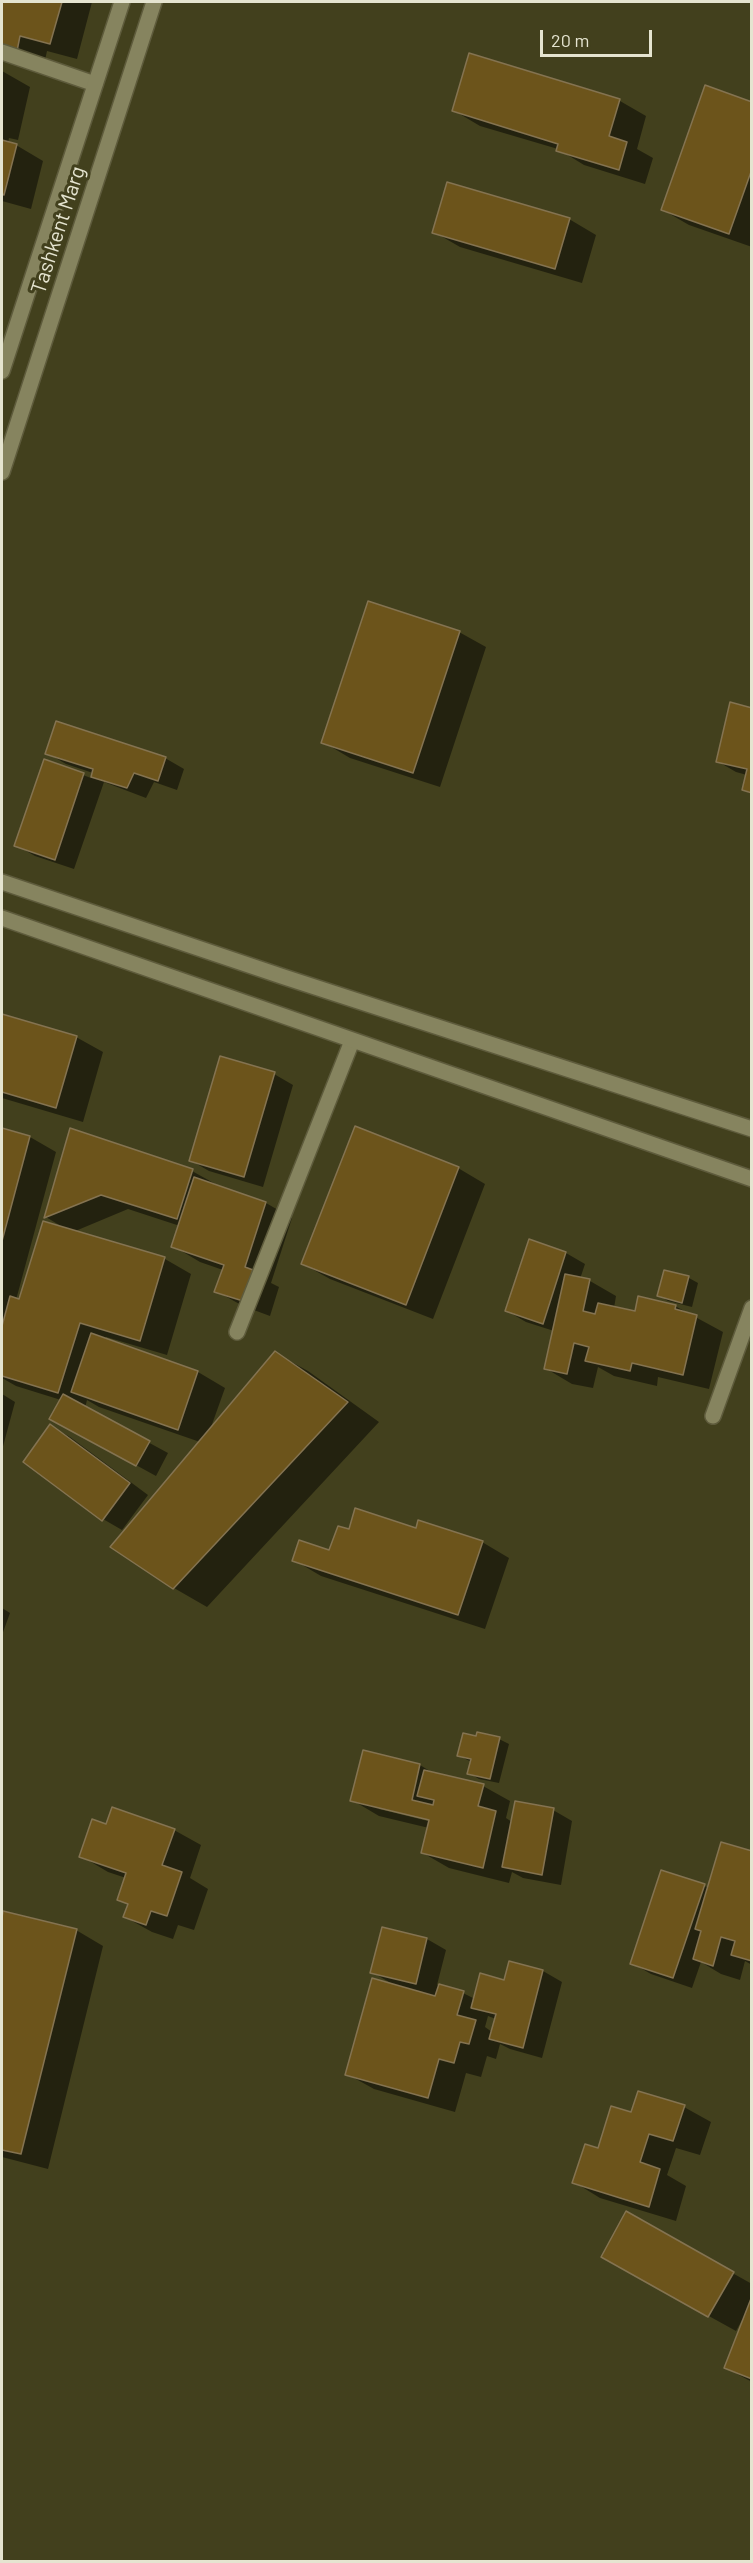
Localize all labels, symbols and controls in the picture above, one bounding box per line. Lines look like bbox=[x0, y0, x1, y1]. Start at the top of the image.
scale bar bbox=[543, 18, 656, 56]
text: 20 m bbox=[551, 29, 589, 51]
street label: Tashkent Marg bbox=[26, 163, 90, 297]

